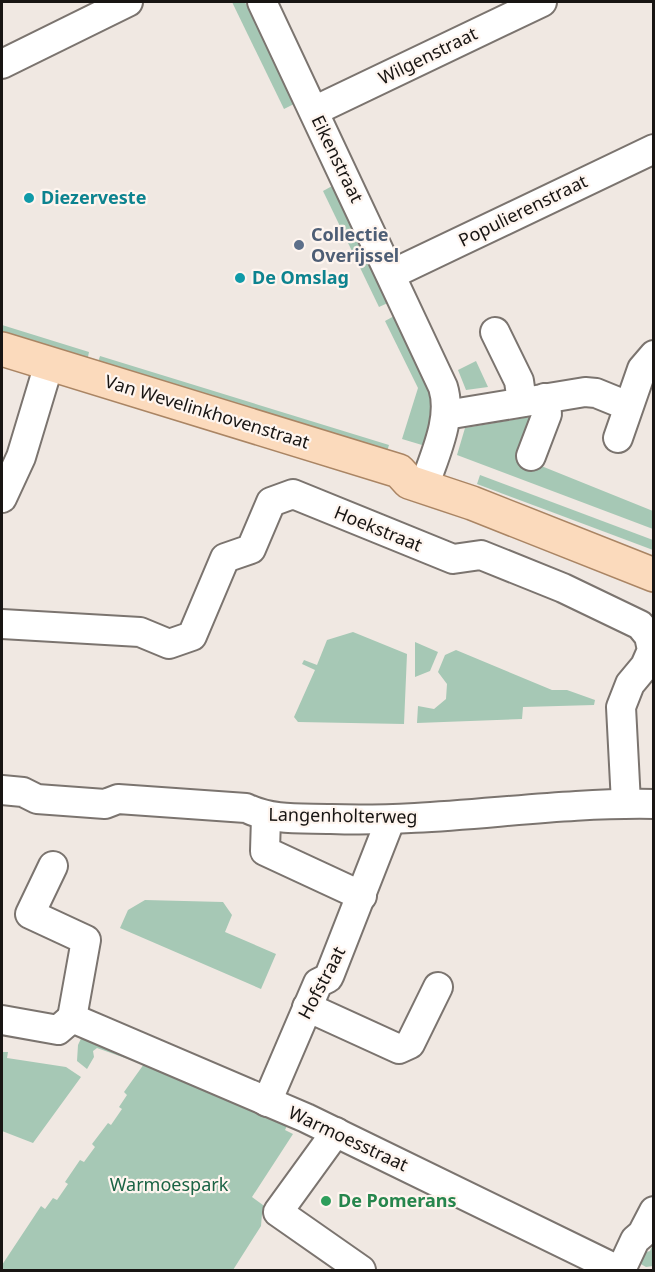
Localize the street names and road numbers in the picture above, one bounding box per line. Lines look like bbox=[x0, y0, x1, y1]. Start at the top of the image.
street label: Wilgenstraat bbox=[374, 21, 481, 89]
street label: Eikenstraat bbox=[306, 111, 370, 207]
street label: Populierenstraat bbox=[454, 168, 591, 252]
street label: Van Wevelinkhovenstraat bbox=[102, 368, 313, 454]
street label: Hoekstraat bbox=[331, 500, 426, 557]
street label: Langenholterweg bbox=[268, 802, 418, 828]
street label: Hofstraat bbox=[292, 941, 351, 1023]
street label: Warmoesstraat bbox=[285, 1100, 413, 1177]

